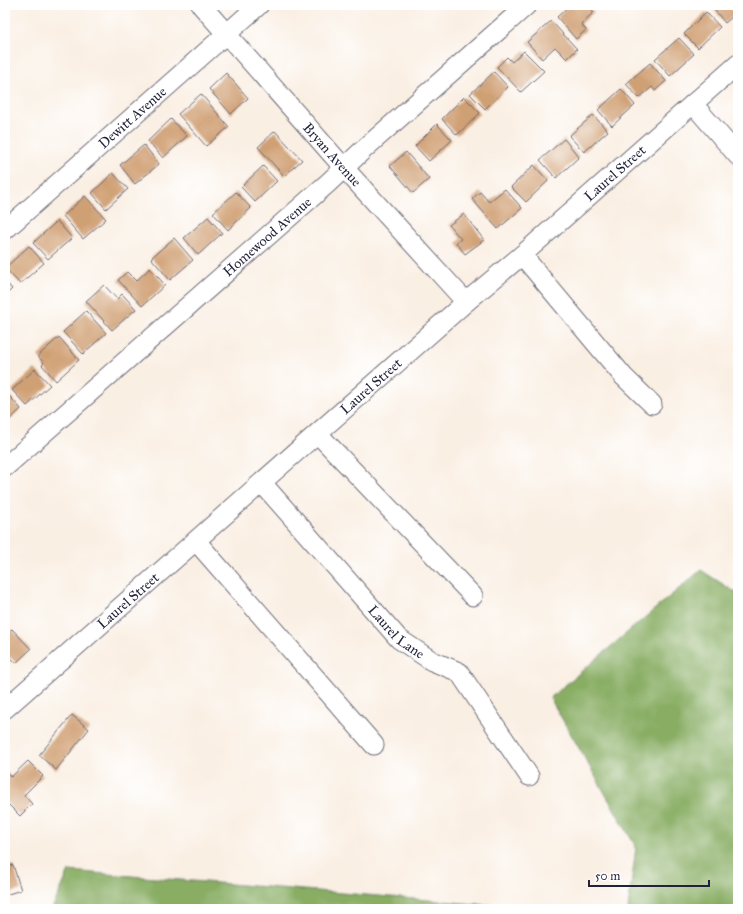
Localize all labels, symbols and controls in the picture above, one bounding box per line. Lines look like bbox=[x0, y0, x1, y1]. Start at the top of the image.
street label: Dewitt Avenue bbox=[95, 83, 170, 152]
street label: Bryan Avenue bbox=[300, 119, 365, 190]
street label: Laurel Street bbox=[581, 141, 649, 205]
street label: Homewood Avenue bbox=[219, 193, 315, 280]
street label: Laurel Street bbox=[337, 354, 405, 418]
street label: Laurel Street bbox=[94, 569, 162, 632]
street label: Laurel Lane bbox=[365, 602, 428, 662]
scale bar bbox=[589, 862, 709, 888]
text: 50 m bbox=[595, 869, 620, 883]

